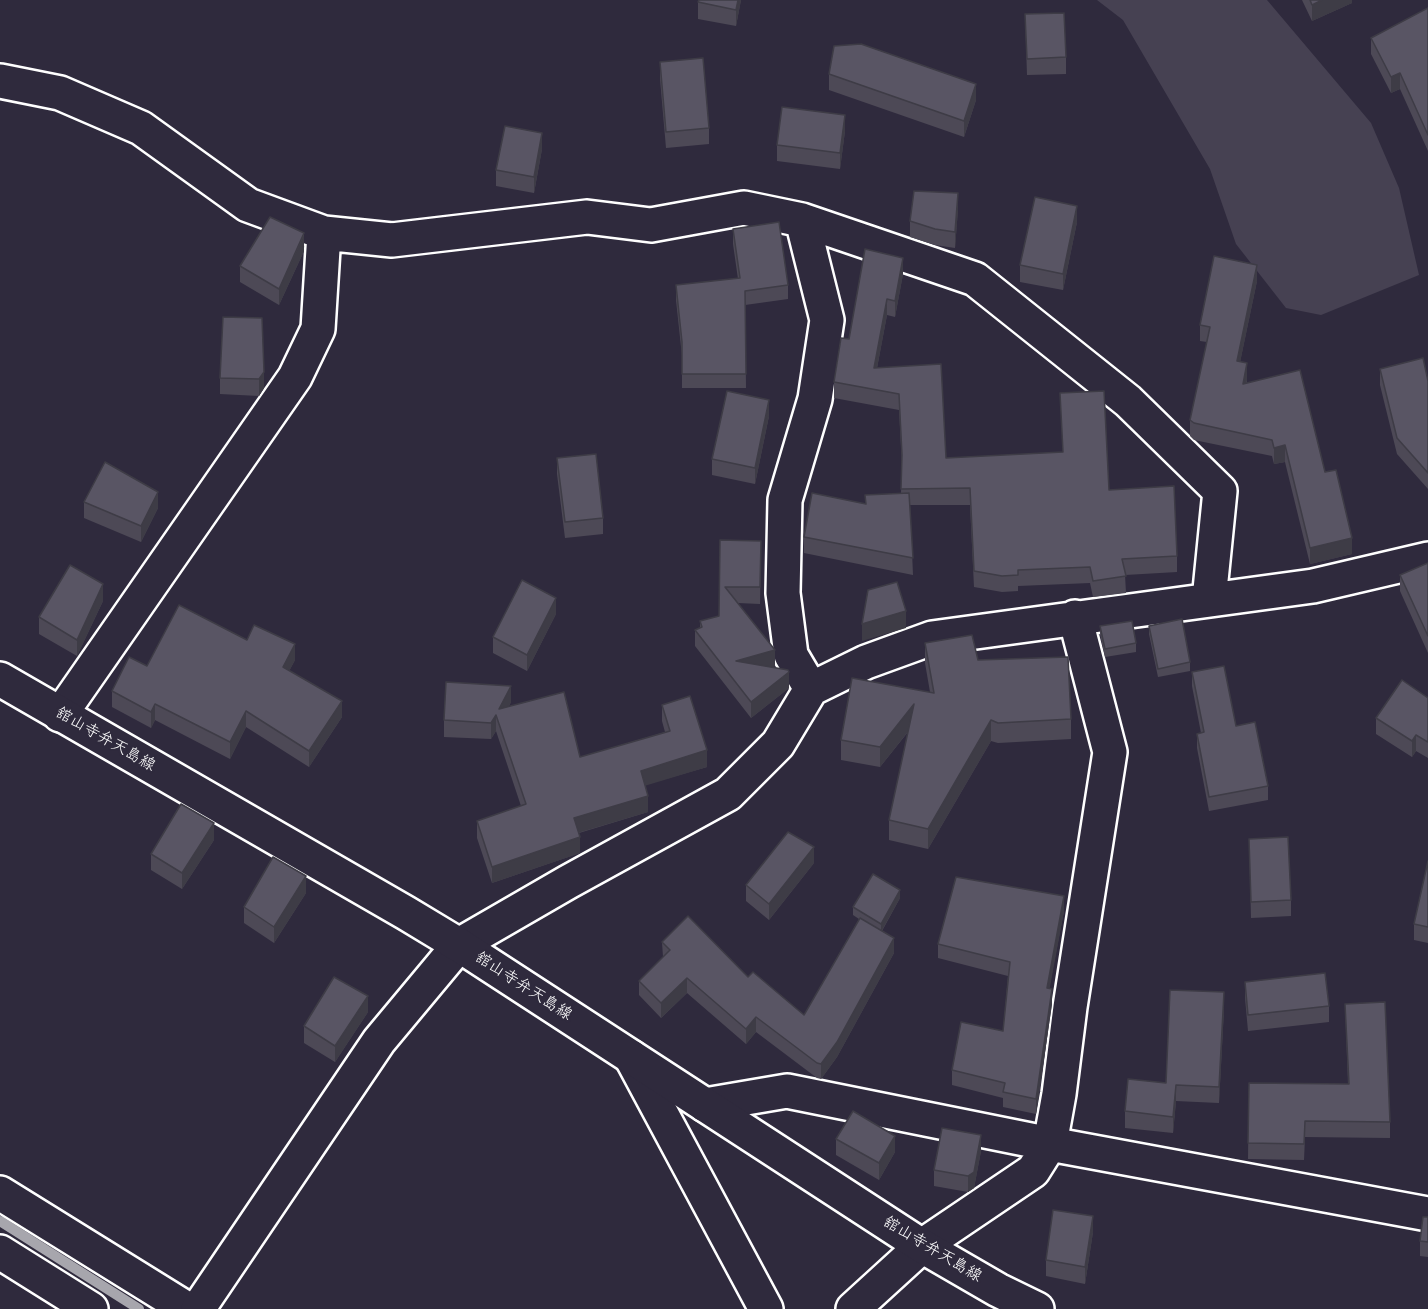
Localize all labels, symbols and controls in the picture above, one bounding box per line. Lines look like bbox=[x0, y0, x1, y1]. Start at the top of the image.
street label: 舘山寺弁天島線 bbox=[52, 704, 158, 776]
street label: 舘山寺弁天島線 bbox=[471, 948, 575, 1026]
street label: 舘山寺弁天島線 bbox=[879, 1213, 985, 1287]

